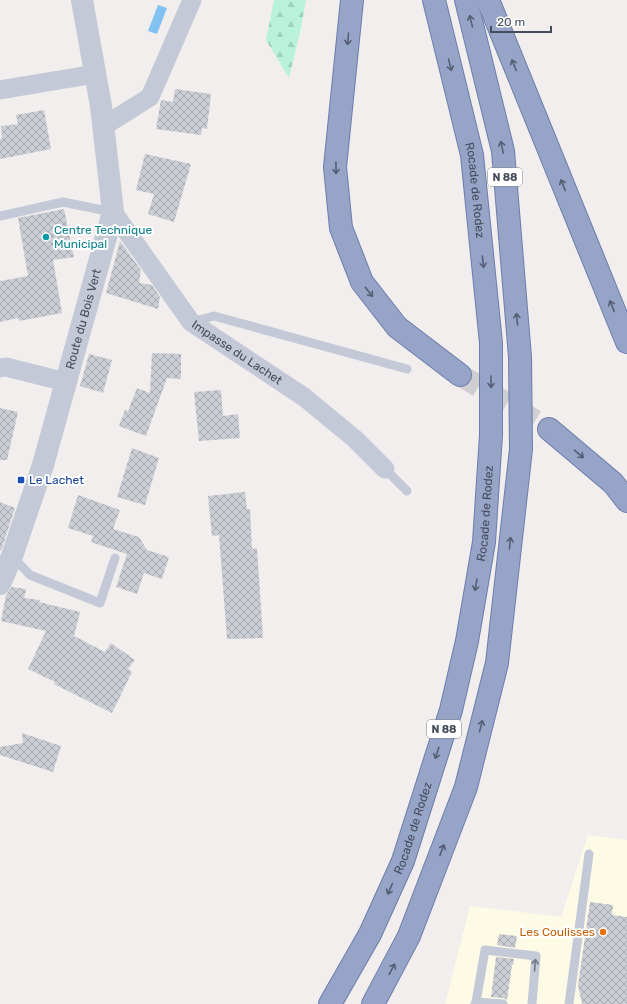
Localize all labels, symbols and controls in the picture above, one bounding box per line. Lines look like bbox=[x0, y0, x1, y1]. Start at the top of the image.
scale bar bbox=[491, 8, 551, 34]
one-way arrow bbox=[466, 15, 474, 28]
text: 20 m bbox=[497, 15, 525, 29]
one-way arrow bbox=[344, 32, 351, 45]
one-way arrow bbox=[447, 58, 454, 71]
one-way arrow bbox=[510, 59, 518, 71]
street label: Rocade de Rodez bbox=[462, 141, 487, 239]
one-way arrow bbox=[497, 141, 505, 154]
one-way arrow bbox=[332, 161, 340, 174]
road number: N 88 bbox=[488, 168, 522, 186]
one-way arrow bbox=[559, 180, 567, 192]
place label: Centre Technique Municipal bbox=[54, 223, 152, 251]
marker: Centre Technique Municipal bbox=[41, 232, 51, 242]
one-way arrow bbox=[479, 255, 486, 268]
street label: Route du Bois Vert bbox=[63, 267, 104, 371]
one-way arrow bbox=[365, 286, 373, 297]
one-way arrow bbox=[608, 300, 616, 312]
one-way arrow bbox=[513, 313, 520, 326]
street label: Impasse du Lachet bbox=[189, 317, 285, 388]
one-way arrow bbox=[487, 375, 495, 388]
one-way arrow bbox=[573, 449, 584, 458]
street label: Rocade de Rodez bbox=[474, 465, 496, 562]
place label: Le Lachet bbox=[29, 473, 84, 487]
marker: Le Lachet bbox=[16, 475, 26, 485]
one-way arrow bbox=[507, 537, 514, 550]
one-way arrow bbox=[472, 578, 480, 591]
road number: N 88 bbox=[427, 720, 461, 738]
one-way arrow bbox=[478, 720, 485, 733]
one-way arrow bbox=[433, 746, 440, 759]
street label: Rocade de Rodez bbox=[391, 780, 435, 877]
one-way arrow bbox=[438, 844, 446, 856]
one-way arrow bbox=[386, 882, 393, 894]
place label: Les Coulisses bbox=[520, 925, 595, 939]
marker: Les Coulisses bbox=[598, 927, 608, 937]
one-way arrow bbox=[532, 959, 539, 972]
one-way arrow bbox=[388, 964, 396, 976]

